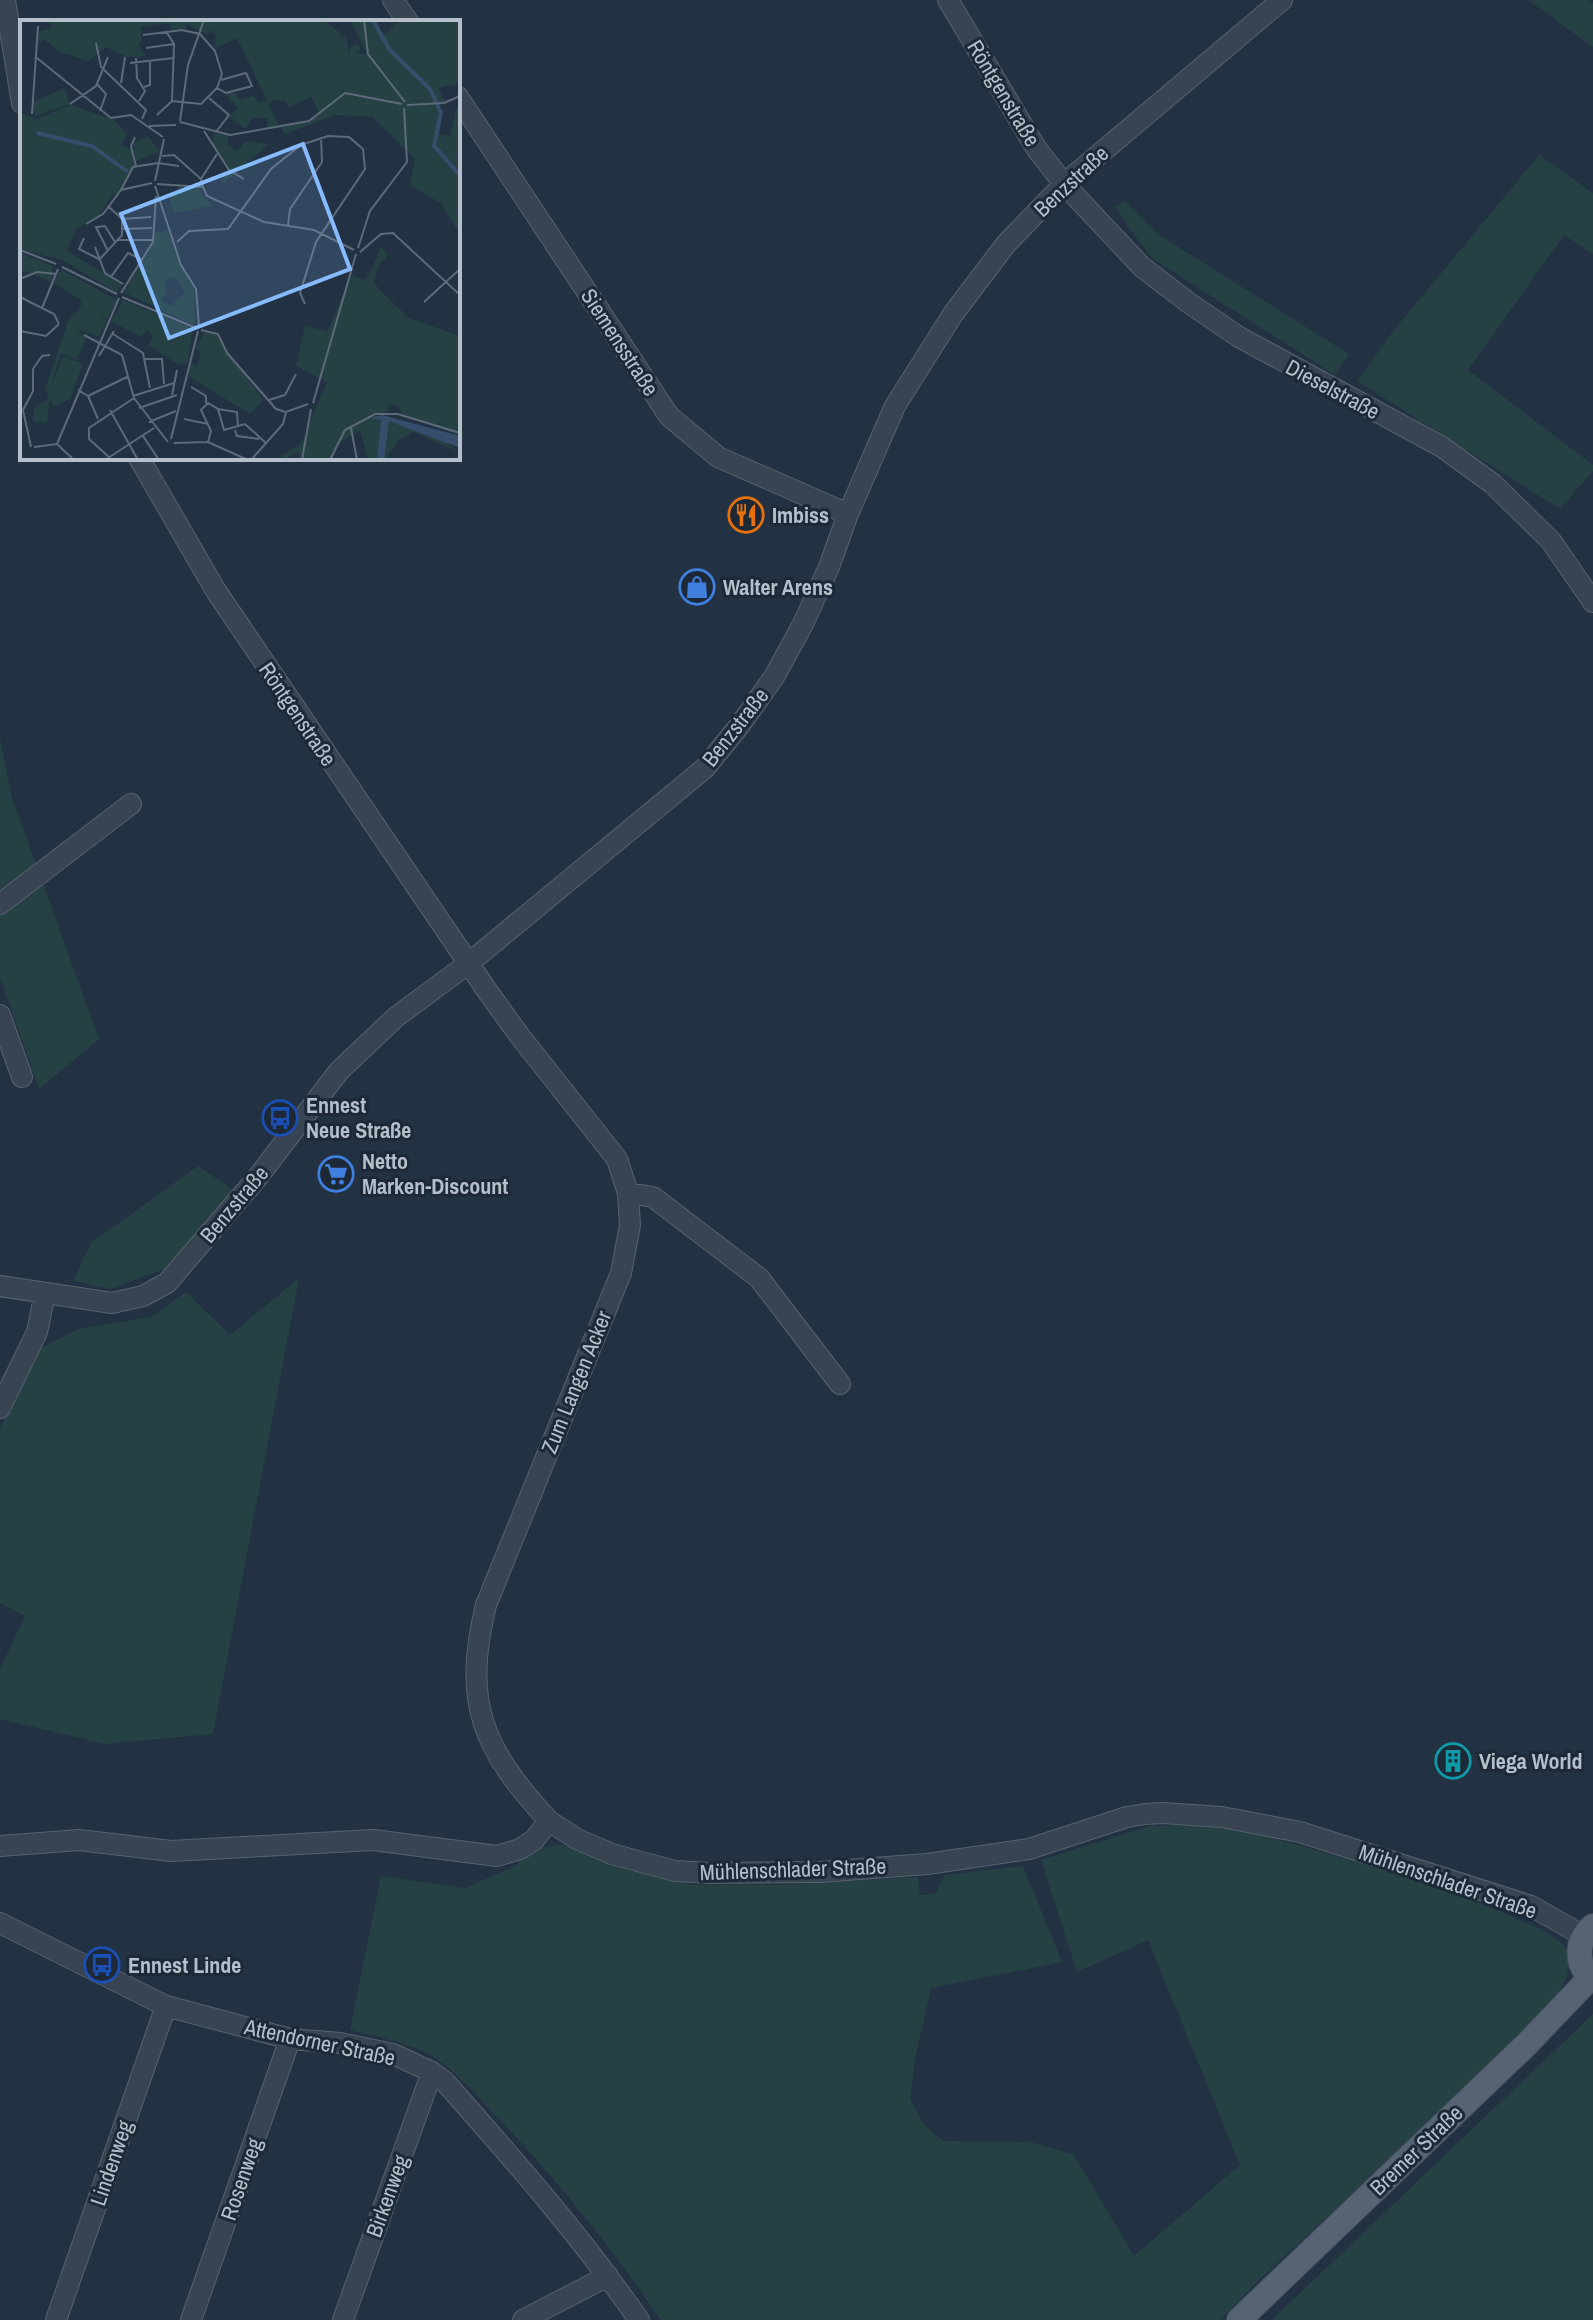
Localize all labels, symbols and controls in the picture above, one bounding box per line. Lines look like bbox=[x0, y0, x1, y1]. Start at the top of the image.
inset map bbox=[20, 20, 460, 460]
street label: Röntgenstraße bbox=[960, 34, 1048, 152]
street label: Benzstraße bbox=[1027, 139, 1115, 223]
street label: Siemensstraße bbox=[574, 283, 666, 401]
street label: Dieselstraße bbox=[1281, 352, 1385, 426]
restaurant icon: Imbiss bbox=[727, 496, 765, 534]
place label: Imbiss bbox=[772, 500, 829, 530]
shop icon: Walter Arens bbox=[678, 568, 716, 606]
place label: Walter Arens bbox=[723, 572, 833, 602]
street label: Röntgenstraße bbox=[252, 656, 344, 772]
street label: Benzstraße bbox=[695, 681, 775, 773]
place label: Ennest Neue Straße bbox=[306, 1090, 411, 1145]
bus stop icon: Ennest Neue Straße bbox=[261, 1099, 299, 1137]
place label: Netto Marken-Discount bbox=[362, 1146, 508, 1201]
supermarket icon: Netto Marken-Discount bbox=[317, 1155, 355, 1193]
street label: Benzstraße bbox=[193, 1159, 275, 1249]
street label: Zum Langen Acker bbox=[534, 1306, 618, 1458]
building icon: Viega World bbox=[1434, 1742, 1472, 1780]
place label: Viega World bbox=[1479, 1746, 1583, 1776]
street label: Mühlenschlader Straße bbox=[1355, 1836, 1541, 1926]
street label: Mühlenschlader Straße bbox=[699, 1851, 887, 1887]
bus stop icon: Ennest Linde bbox=[83, 1946, 121, 1984]
place label: Ennest Linde bbox=[128, 1950, 241, 1980]
street label: Attendorner Straße bbox=[241, 2011, 398, 2073]
street label: Bremer Straße bbox=[1363, 2098, 1469, 2202]
street label: Lindenweg bbox=[82, 2116, 140, 2210]
street label: Rosenweg bbox=[213, 2134, 269, 2224]
street label: Birkenweg bbox=[358, 2151, 416, 2241]

